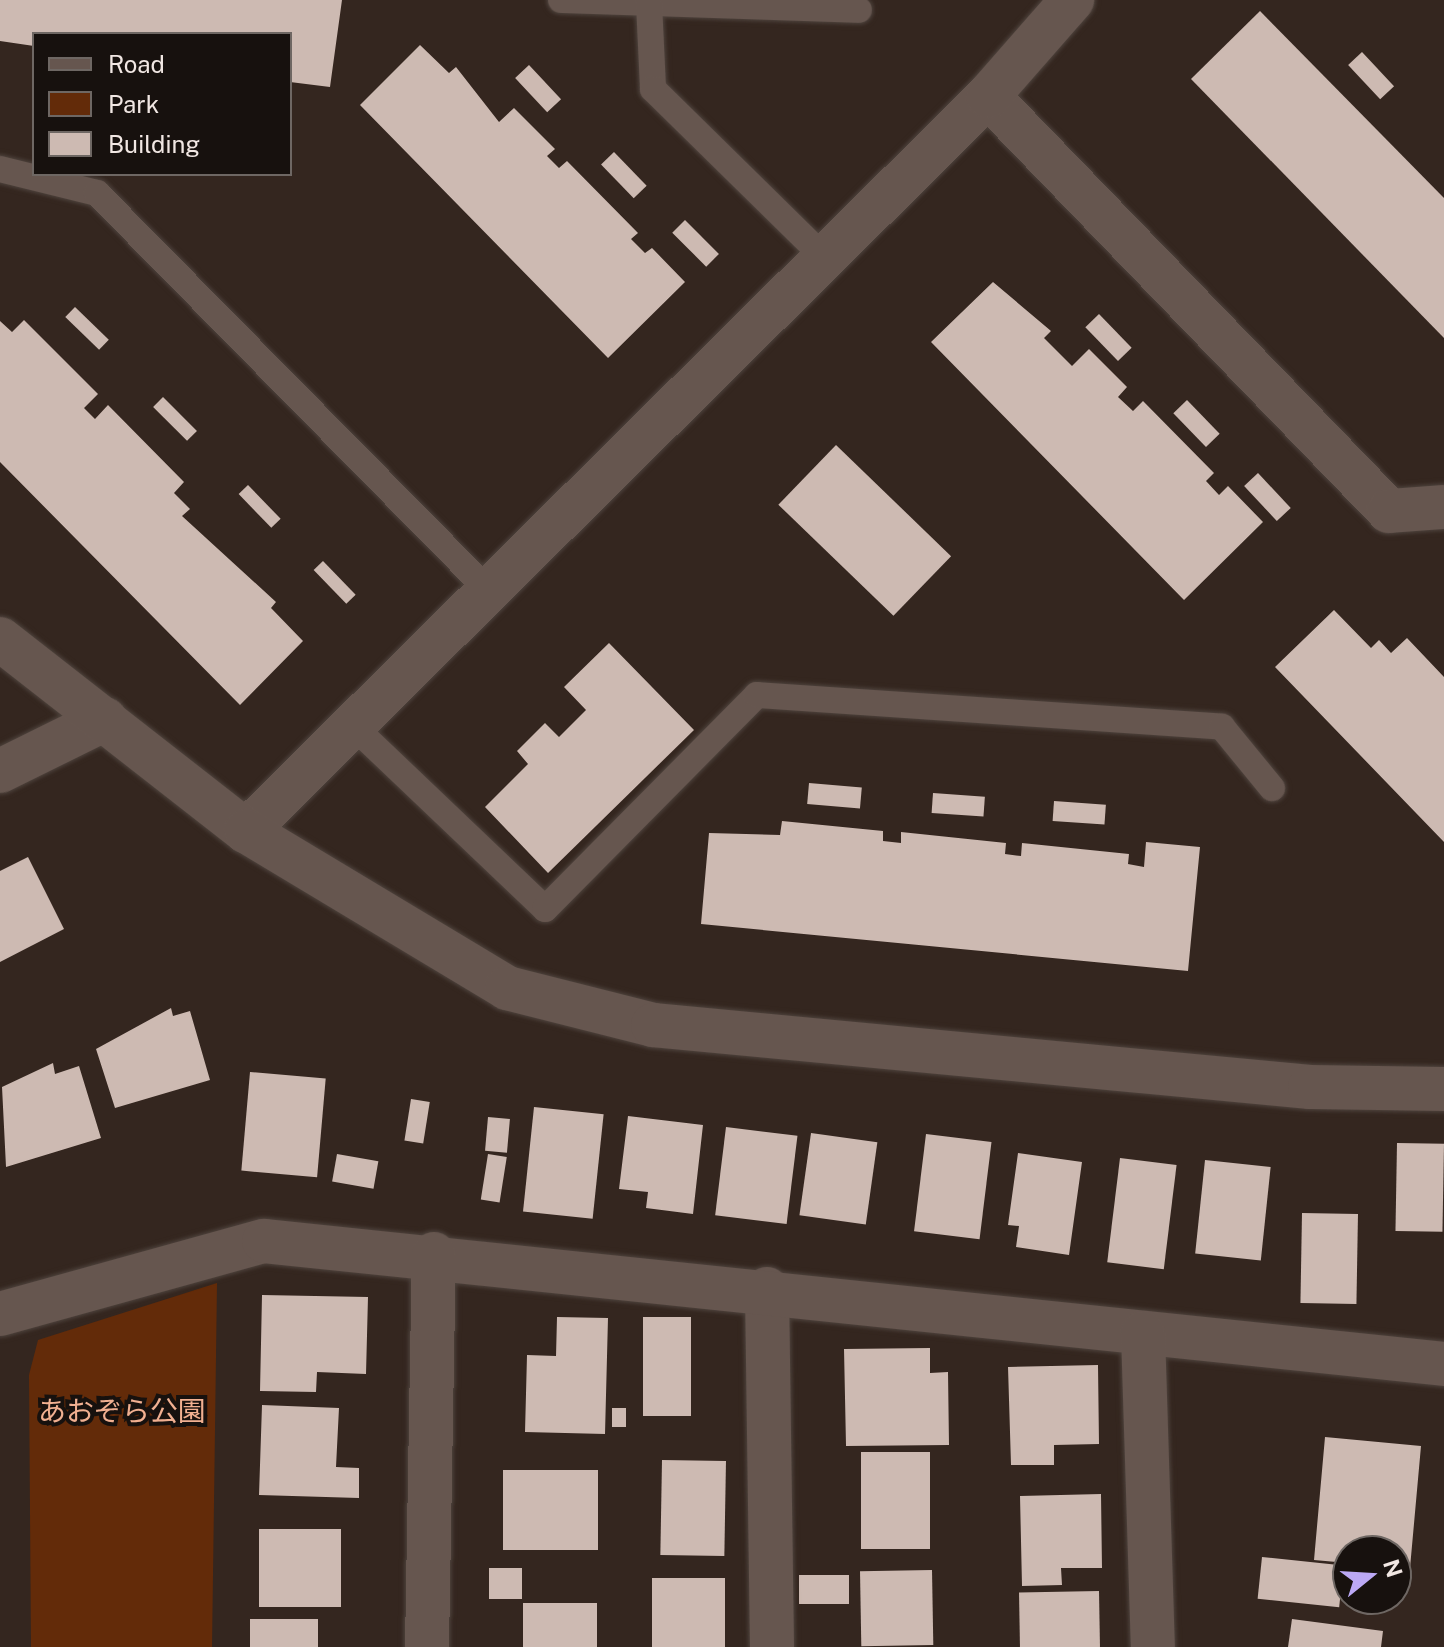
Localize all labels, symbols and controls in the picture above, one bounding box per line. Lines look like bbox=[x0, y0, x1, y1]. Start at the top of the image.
legend bbox=[32, 32, 292, 176]
text: Road bbox=[108, 50, 165, 78]
text: Park bbox=[108, 90, 159, 118]
text: Building bbox=[108, 130, 200, 158]
park label: あおぞら公園 bbox=[38, 1394, 206, 1428]
north arrow bbox=[1332, 1535, 1412, 1615]
text: N bbox=[1378, 1556, 1408, 1580]

